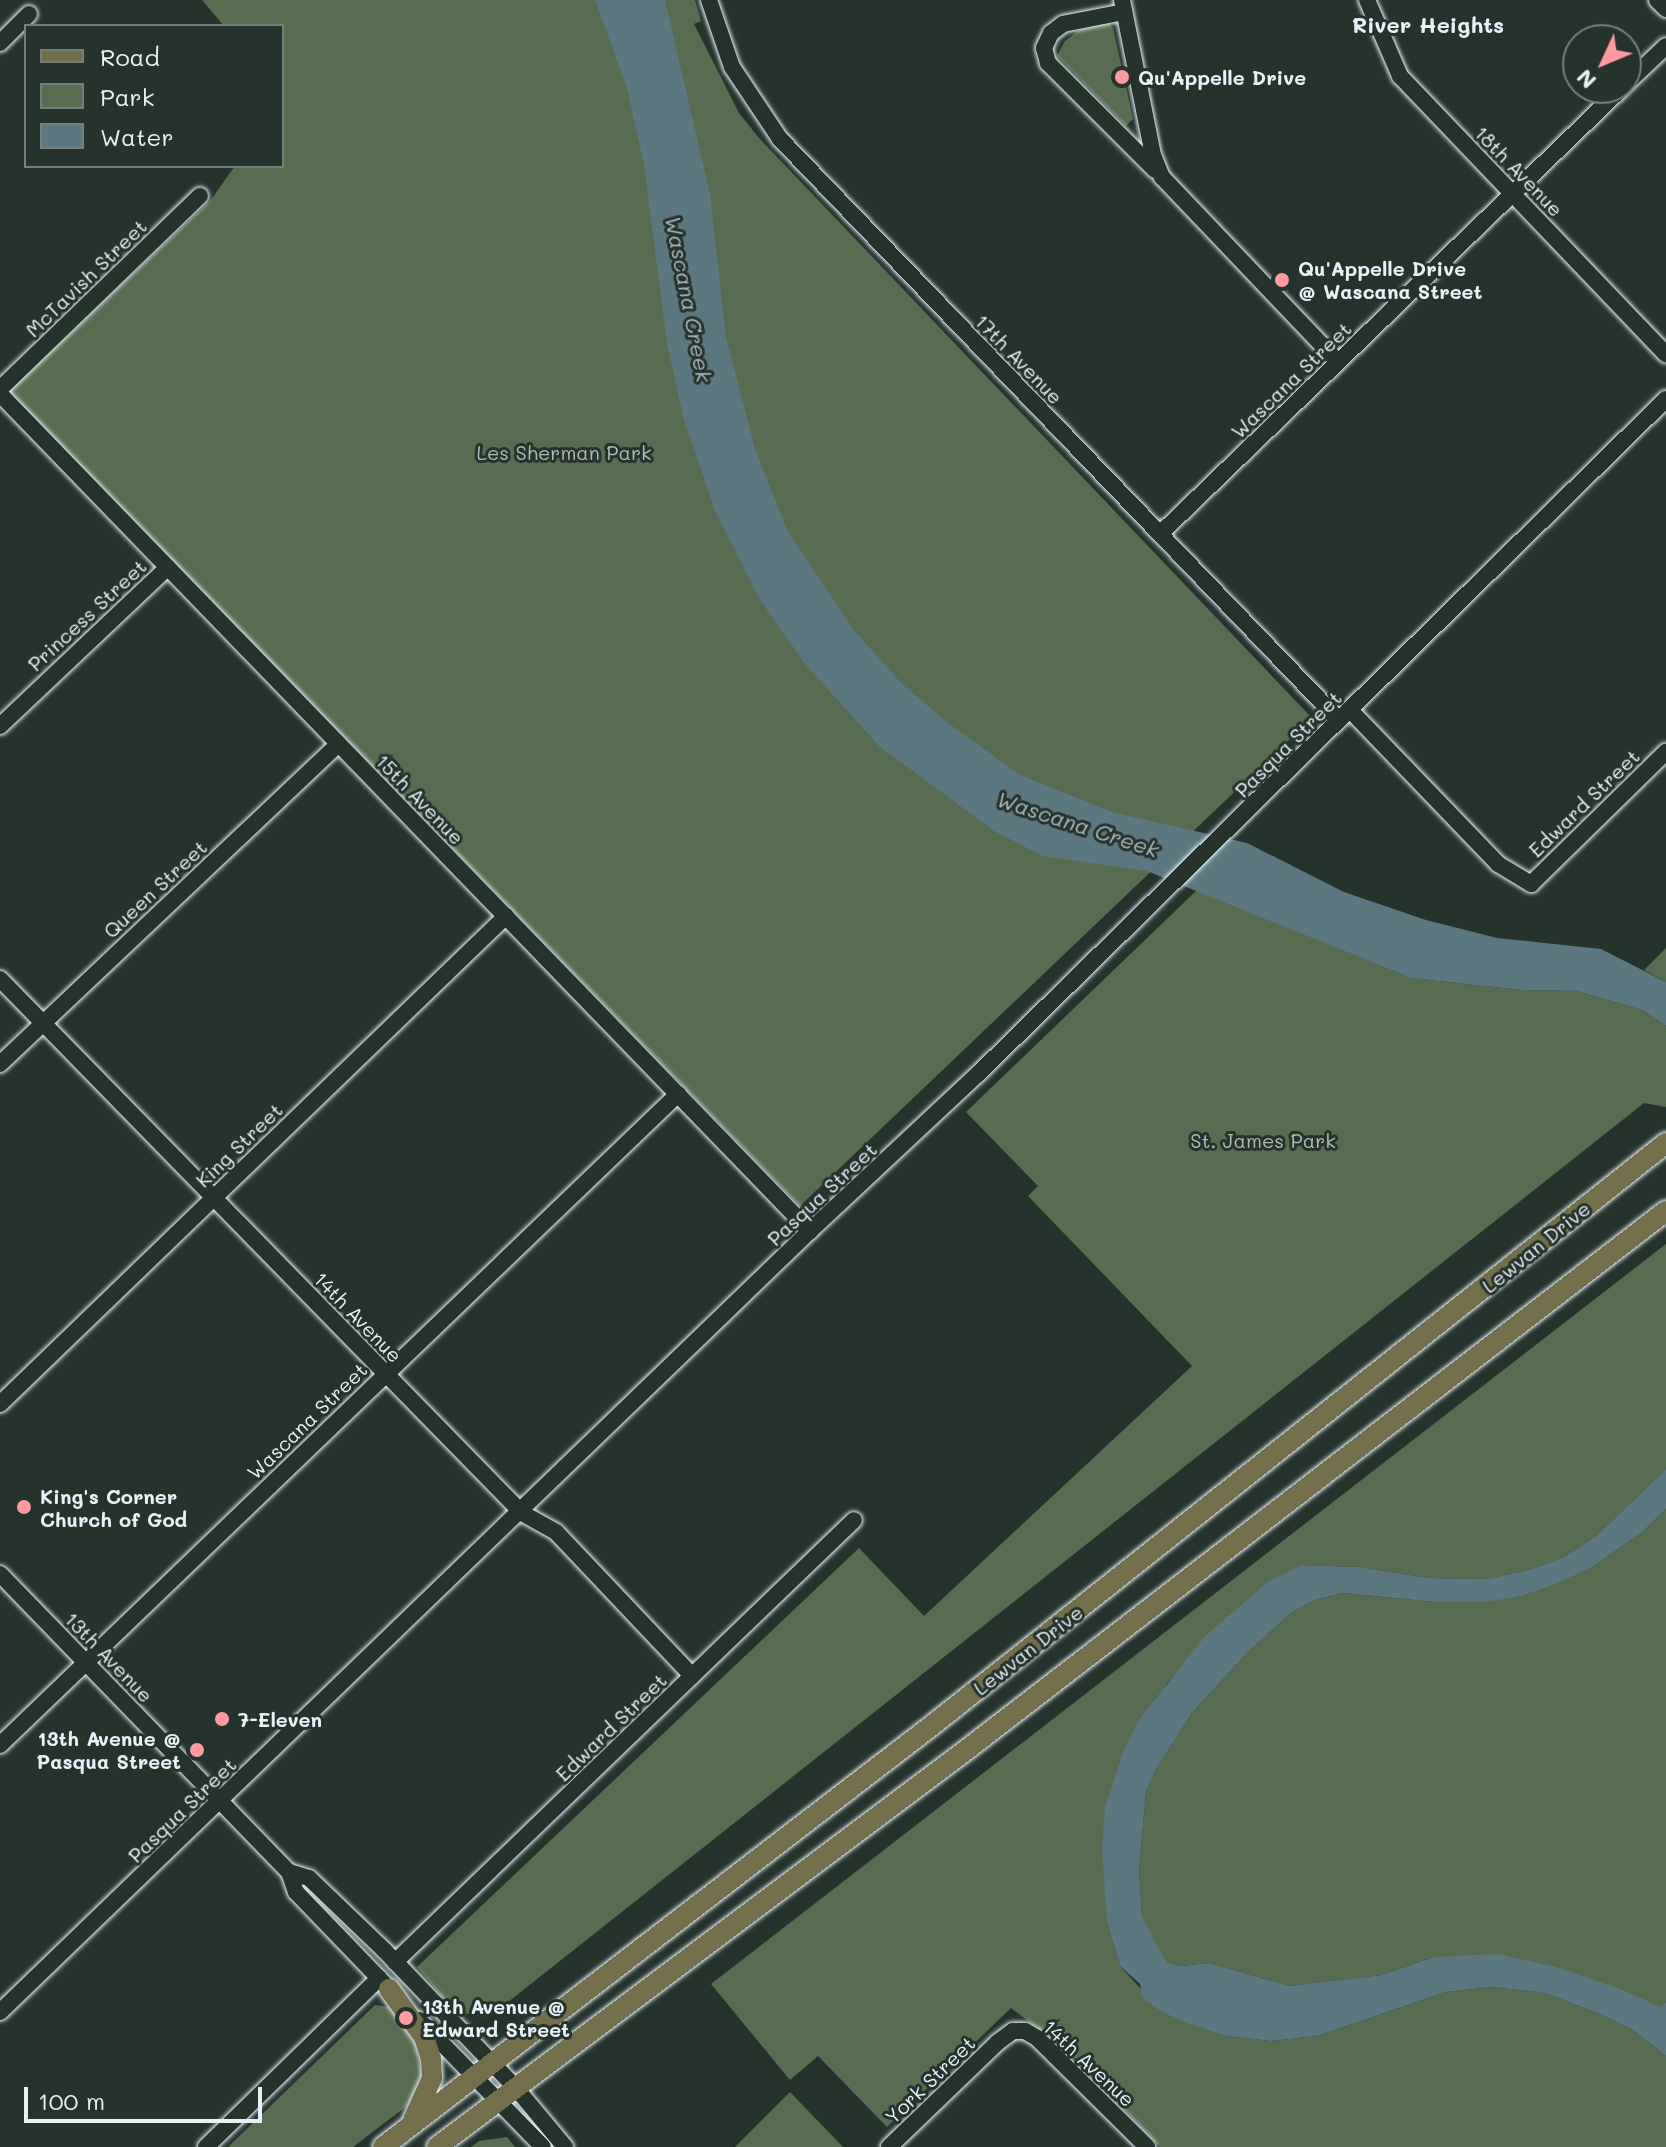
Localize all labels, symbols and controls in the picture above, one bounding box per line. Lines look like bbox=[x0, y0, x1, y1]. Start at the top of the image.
district label: River Heights bbox=[1352, 12, 1504, 38]
legend bbox=[24, 24, 284, 168]
north arrow bbox=[1562, 24, 1642, 104]
text: Road bbox=[100, 41, 160, 72]
text: N bbox=[1570, 64, 1602, 96]
place label: Qu'Appelle Drive bbox=[1138, 65, 1306, 89]
marker: Qu'Appelle Drive bbox=[1113, 68, 1131, 86]
text: Park bbox=[100, 81, 154, 112]
text: Water bbox=[100, 121, 174, 152]
street label: 18th Avenue bbox=[1470, 121, 1568, 221]
street label: McTavish Street bbox=[20, 214, 152, 342]
water label: Wascana Creek bbox=[660, 214, 718, 384]
place label: Qu'Appelle Drive @ Wascana Street bbox=[1298, 256, 1482, 303]
marker: Qu'Appelle Drive @ Wascana Street bbox=[1273, 271, 1291, 289]
street label: 17th Avenue bbox=[970, 309, 1068, 409]
street label: Wascana Street bbox=[1226, 317, 1356, 443]
park label: Les Sherman Park bbox=[476, 440, 652, 464]
street label: Princess Street bbox=[23, 554, 151, 676]
street label: Pasqua Street bbox=[1230, 686, 1346, 802]
street label: Edward Street bbox=[1524, 744, 1644, 862]
street label: 15th Avenue bbox=[371, 749, 469, 849]
water label: Wascana Creek bbox=[994, 785, 1162, 863]
street label: Queen Street bbox=[98, 835, 212, 943]
street label: King Street bbox=[191, 1098, 287, 1192]
park label: St. James Park bbox=[1190, 1128, 1336, 1152]
street label: Pasqua Street bbox=[762, 1137, 882, 1251]
street label: Lewvan Drive bbox=[1477, 1196, 1595, 1298]
street label: 14th Avenue bbox=[309, 1267, 407, 1367]
street label: Wascana Street bbox=[242, 1358, 372, 1484]
place label: King's Corner Church of God bbox=[40, 1484, 187, 1531]
marker: King's Corner Church of God bbox=[15, 1498, 33, 1516]
street label: Lewvan Drive bbox=[969, 1600, 1087, 1700]
street label: 13th Avenue bbox=[60, 1607, 158, 1707]
street label: Edward Street bbox=[551, 1668, 671, 1786]
place label: 7-Eleven bbox=[238, 1707, 322, 1731]
marker: 7-Eleven bbox=[213, 1710, 231, 1728]
place label: 13th Avenue @ Pasqua Street bbox=[37, 1726, 181, 1773]
marker: 13th Avenue @ Pasqua Street bbox=[188, 1741, 206, 1759]
street label: Pasqua Street bbox=[123, 1753, 241, 1867]
place label: 13th Avenue @ Edward Street bbox=[422, 1994, 570, 2041]
marker: 13th Avenue @ Edward Street bbox=[397, 2009, 415, 2027]
street label: 14th Avenue bbox=[1038, 2015, 1140, 2111]
street label: York Street bbox=[880, 2031, 980, 2129]
scale bar bbox=[28, 2071, 266, 2121]
text: 100 m bbox=[38, 2085, 105, 2116]

